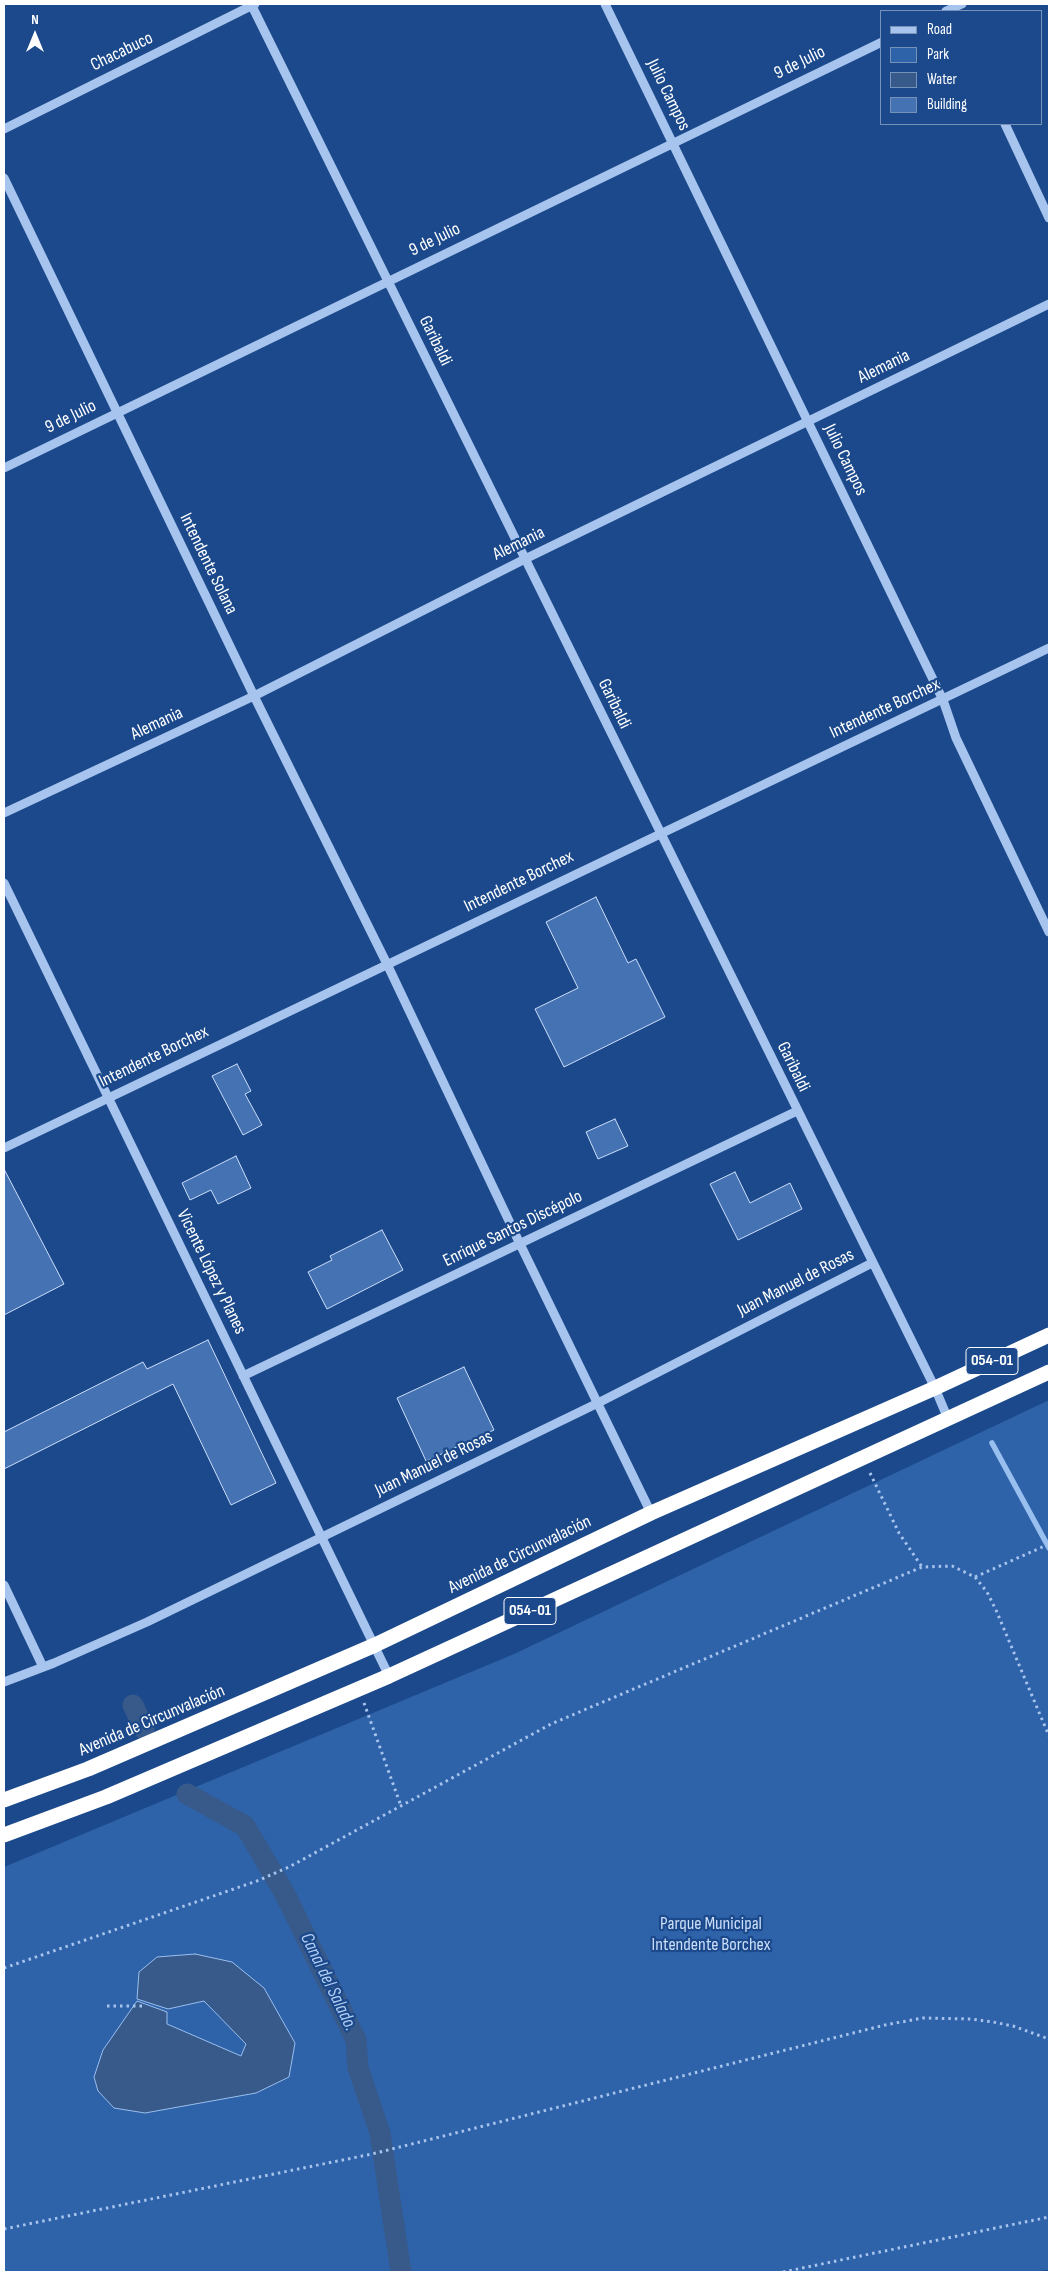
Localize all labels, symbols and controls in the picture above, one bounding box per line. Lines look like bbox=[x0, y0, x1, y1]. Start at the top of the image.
north arrow bbox=[10, 10, 60, 60]
legend bbox=[880, 10, 1043, 125]
text: N bbox=[31, 11, 39, 28]
text: Road bbox=[927, 20, 952, 39]
street label: Chacabuco bbox=[87, 28, 157, 76]
street label: 9 de Julio bbox=[771, 41, 829, 85]
text: Park bbox=[927, 45, 949, 64]
street label: Julio Campos bbox=[641, 56, 695, 134]
text: Water bbox=[927, 70, 957, 89]
text: Building bbox=[927, 95, 967, 114]
street label: 9 de Julio bbox=[406, 218, 464, 262]
street label: Garibaldi bbox=[414, 312, 456, 370]
street label: Alemania bbox=[855, 345, 913, 389]
street label: 9 de Julio bbox=[42, 395, 100, 439]
street label: Julio Campos bbox=[818, 421, 872, 499]
street label: Intendente Solana bbox=[174, 510, 242, 618]
street label: Alemania bbox=[490, 522, 548, 566]
street label: Intendente Borchex bbox=[827, 674, 943, 744]
street label: Garibaldi bbox=[593, 675, 635, 733]
street label: Alemania bbox=[128, 703, 186, 745]
street label: Intendente Borchex bbox=[461, 846, 577, 918]
street label: Intendente Borchex bbox=[96, 1021, 212, 1093]
street label: Garibaldi bbox=[772, 1038, 814, 1096]
street label: Enrique Santos Discépolo bbox=[440, 1186, 586, 1272]
street label: Vicente López y Planes bbox=[171, 1206, 251, 1338]
street label: Juan Manuel de Rosas bbox=[734, 1244, 858, 1322]
road number: 054-01 bbox=[966, 1348, 1018, 1374]
street label: Juan Manuel de Rosas bbox=[372, 1426, 496, 1502]
street label: Avenida de Circunvalación bbox=[445, 1511, 595, 1599]
road number: 054-01 bbox=[504, 1598, 556, 1624]
street label: Avenida de Circunvalación bbox=[76, 1680, 228, 1762]
park label: Parque Municipal Intendente Borchex bbox=[652, 1913, 770, 1956]
water label: Canal del Salado. bbox=[295, 1929, 361, 2035]

